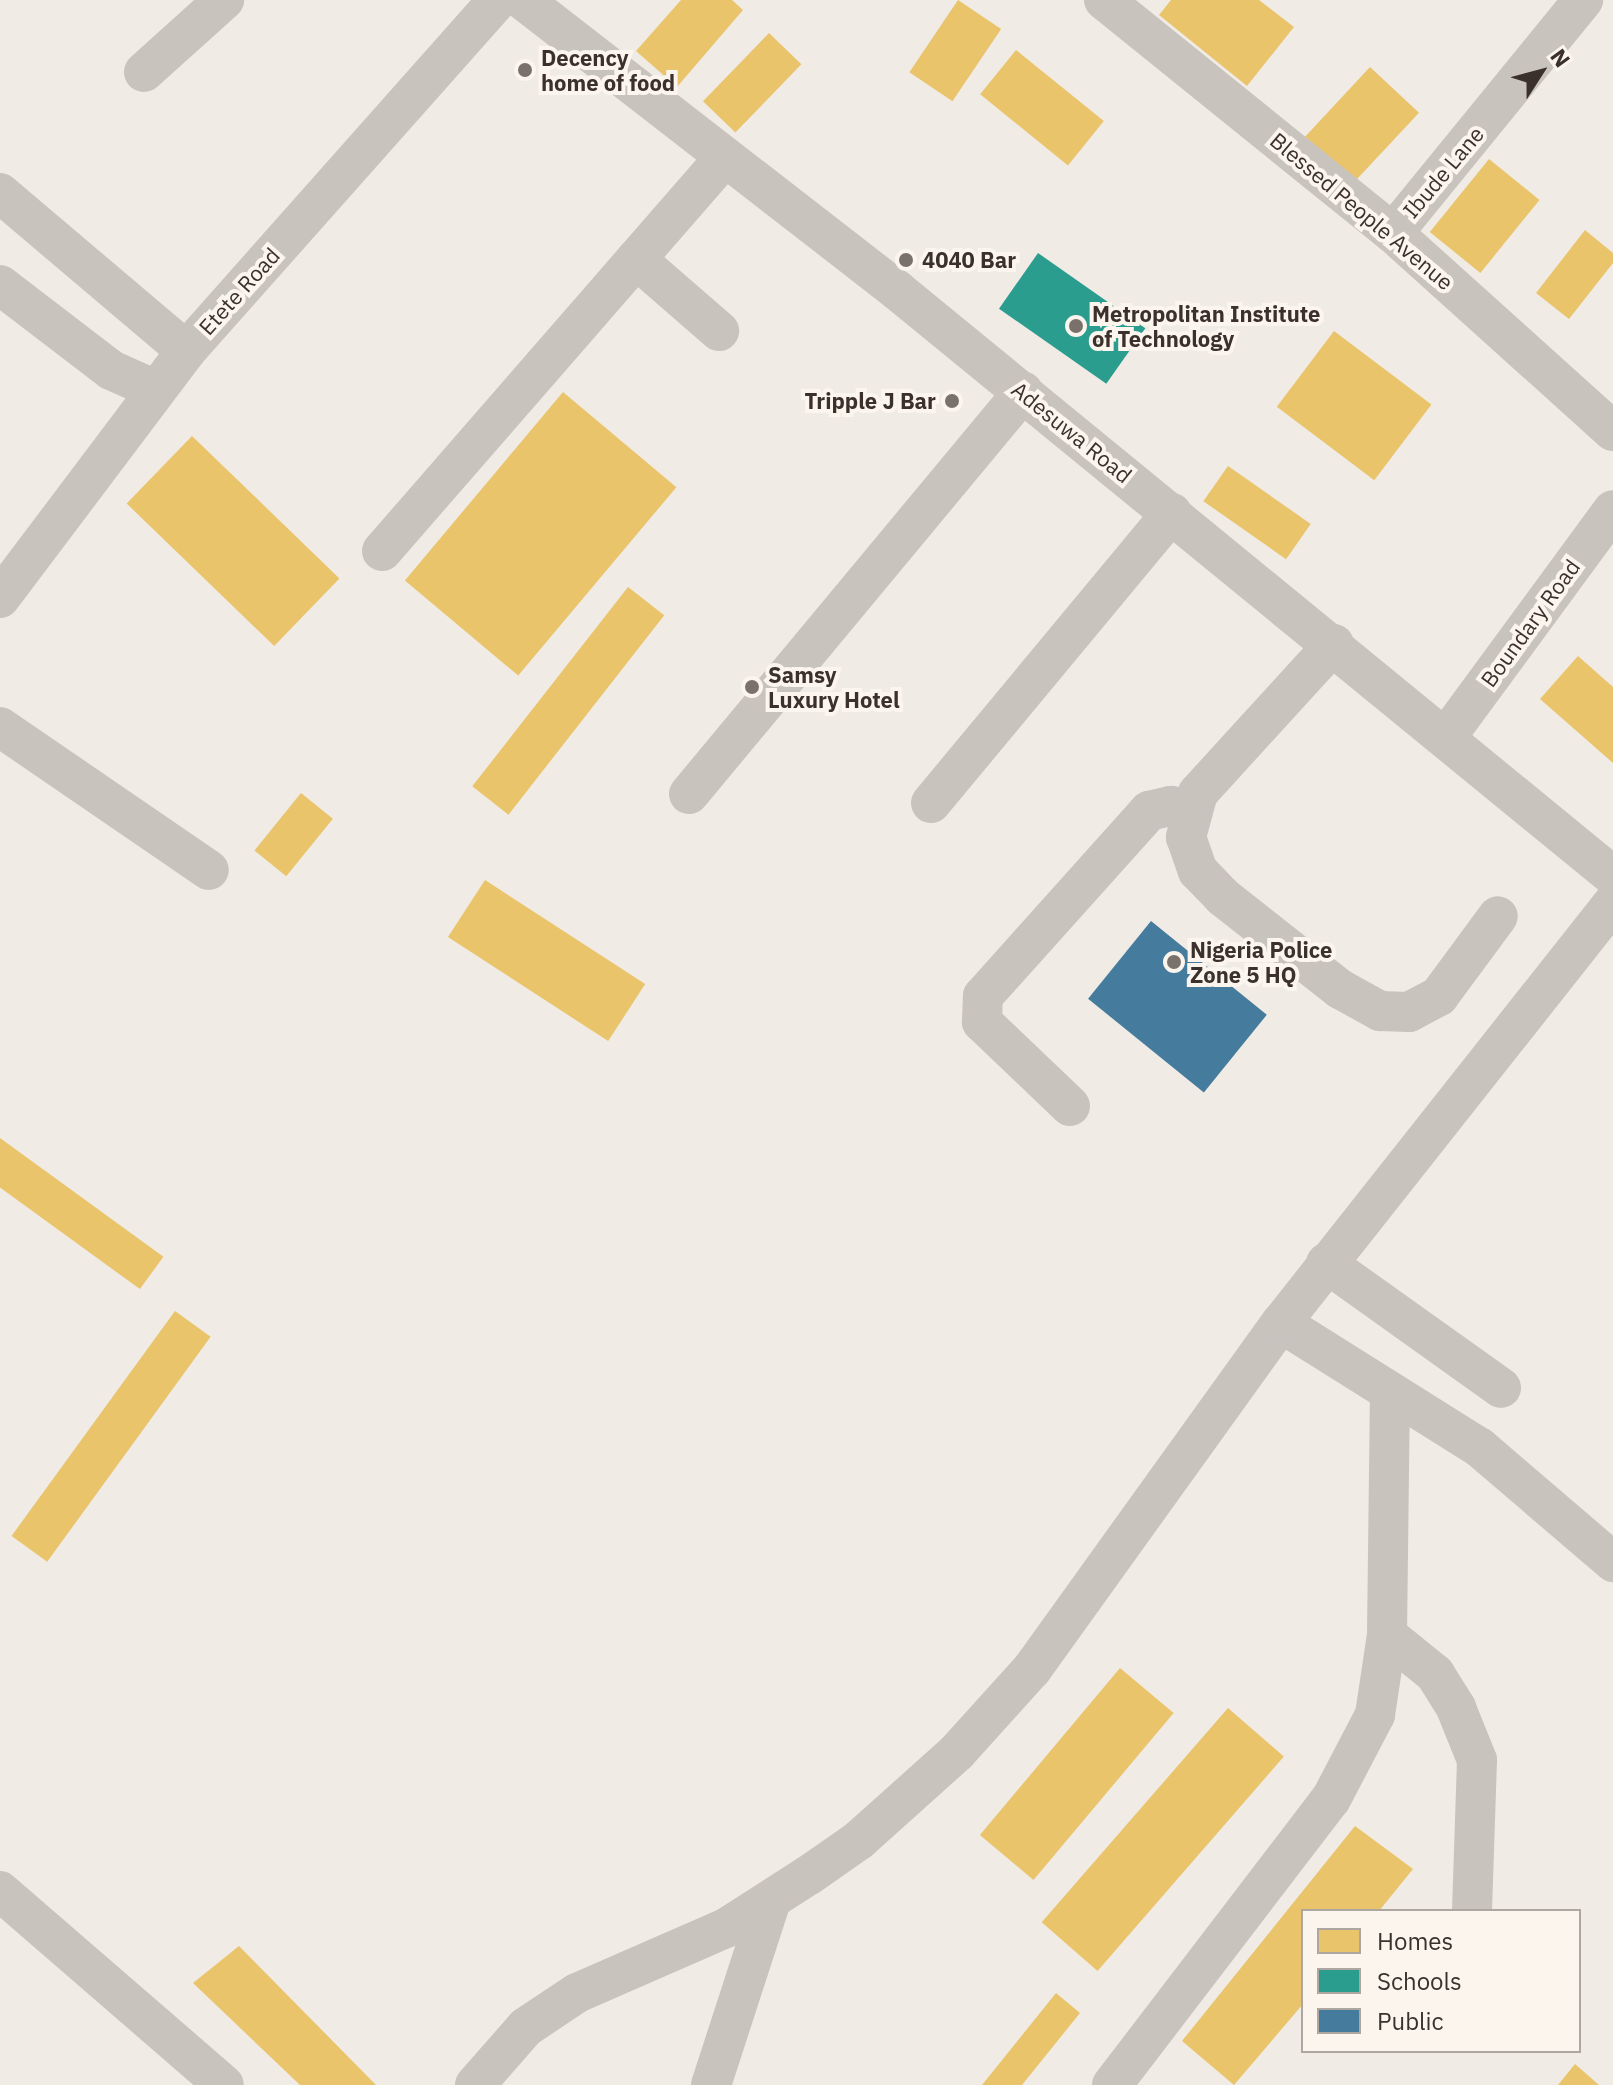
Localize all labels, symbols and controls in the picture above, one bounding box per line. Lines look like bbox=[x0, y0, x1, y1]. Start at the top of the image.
north arrow bbox=[1501, 32, 1581, 112]
text: N bbox=[1544, 43, 1577, 73]
place label: Decency home of food bbox=[541, 44, 675, 96]
marker: Decency home of food bbox=[516, 61, 534, 79]
street label: Ibude Lane bbox=[1397, 121, 1489, 223]
street label: Blessed People Avenue bbox=[1265, 127, 1459, 295]
street label: Etete Road bbox=[193, 242, 285, 340]
place label: 4040 Bar bbox=[922, 247, 1016, 273]
marker: 4040 Bar bbox=[897, 251, 915, 269]
place label: Metropolitan Institute of Technology bbox=[1092, 300, 1320, 352]
marker: Metropolitan Institute of Technology bbox=[1067, 317, 1085, 335]
street label: Adesuwa Road bbox=[1007, 376, 1137, 488]
place label: Tripple J Bar bbox=[804, 388, 936, 414]
marker: Tripple J Bar bbox=[943, 392, 961, 410]
street label: Boundary Road bbox=[1475, 554, 1585, 692]
place label: Samsy Luxury Hotel bbox=[768, 661, 900, 712]
marker: Samsy Luxury Hotel bbox=[743, 678, 761, 696]
place label: Nigeria Police Zone 5 HQ bbox=[1190, 936, 1332, 988]
marker: Nigeria Police Zone 5 HQ bbox=[1165, 953, 1183, 971]
legend bbox=[1301, 1909, 1581, 2053]
text: Homes bbox=[1377, 1925, 1453, 1957]
text: Schools bbox=[1377, 1965, 1462, 1997]
text: Public bbox=[1377, 2005, 1444, 2037]

